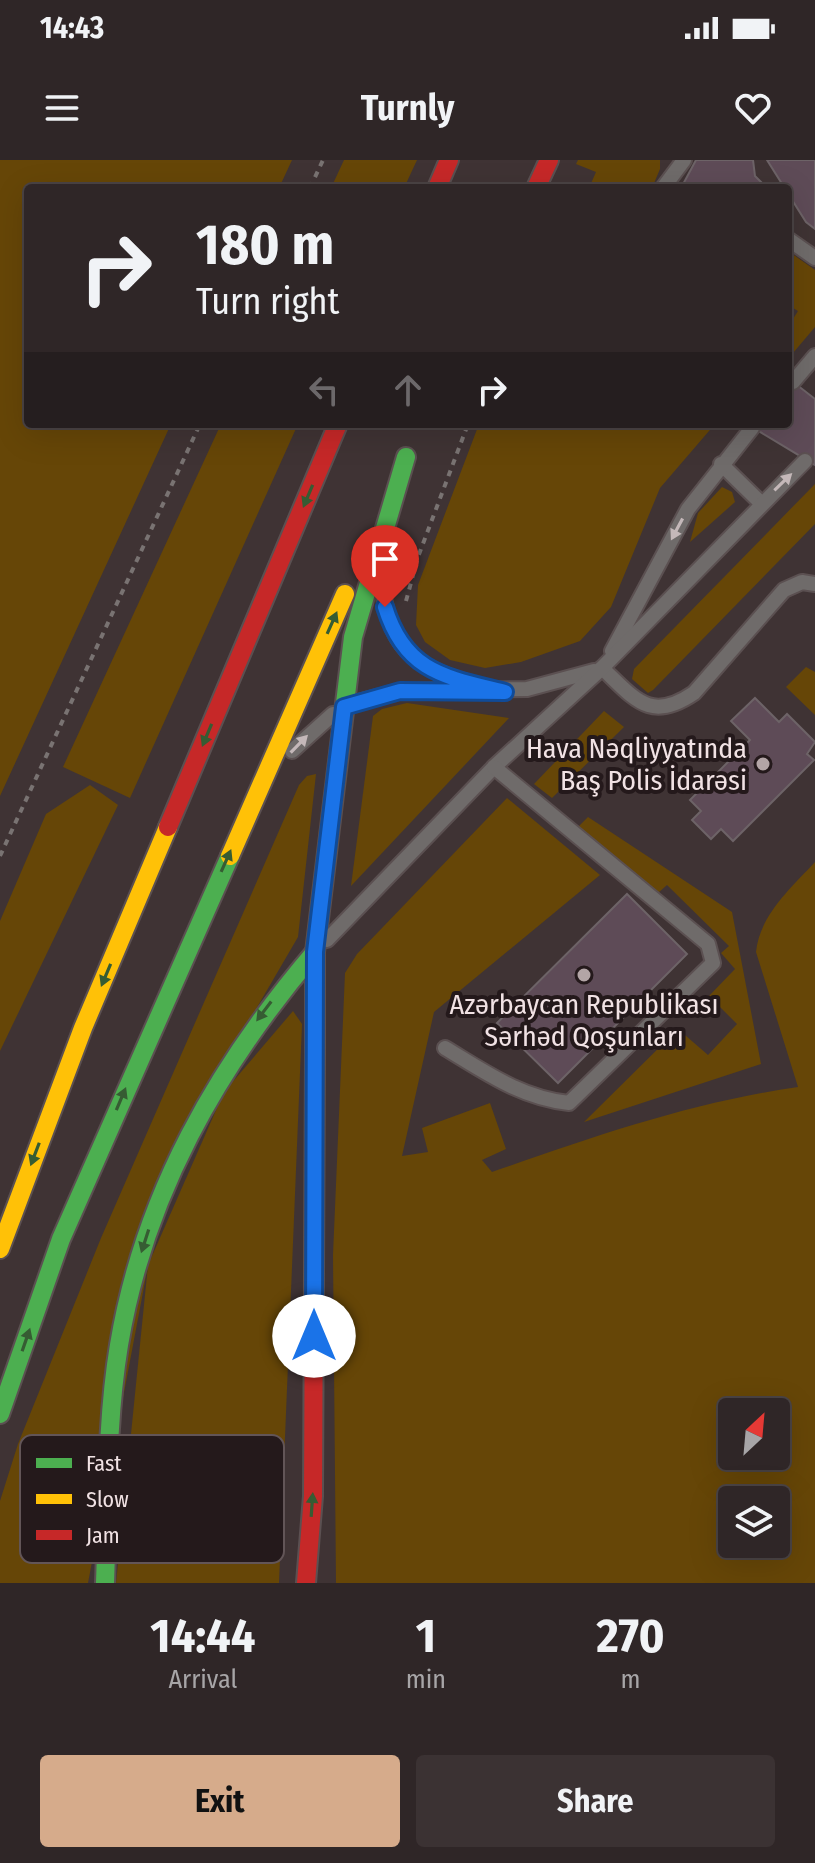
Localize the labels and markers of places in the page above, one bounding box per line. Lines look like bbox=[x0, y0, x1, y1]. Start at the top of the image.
pin bbox=[351, 525, 419, 607]
place label: Hava Nəqliyyatında Baş Polis İdarəsi bbox=[526, 732, 747, 797]
marker: Hava Nəqliyyatında Baş Polis İdarəsi bbox=[754, 755, 772, 773]
marker: Azərbaycan Republikası Sərhəd Qoşunları bbox=[575, 966, 593, 984]
place label: Azərbaycan Republikası Sərhəd Qoşunları bbox=[449, 988, 719, 1053]

